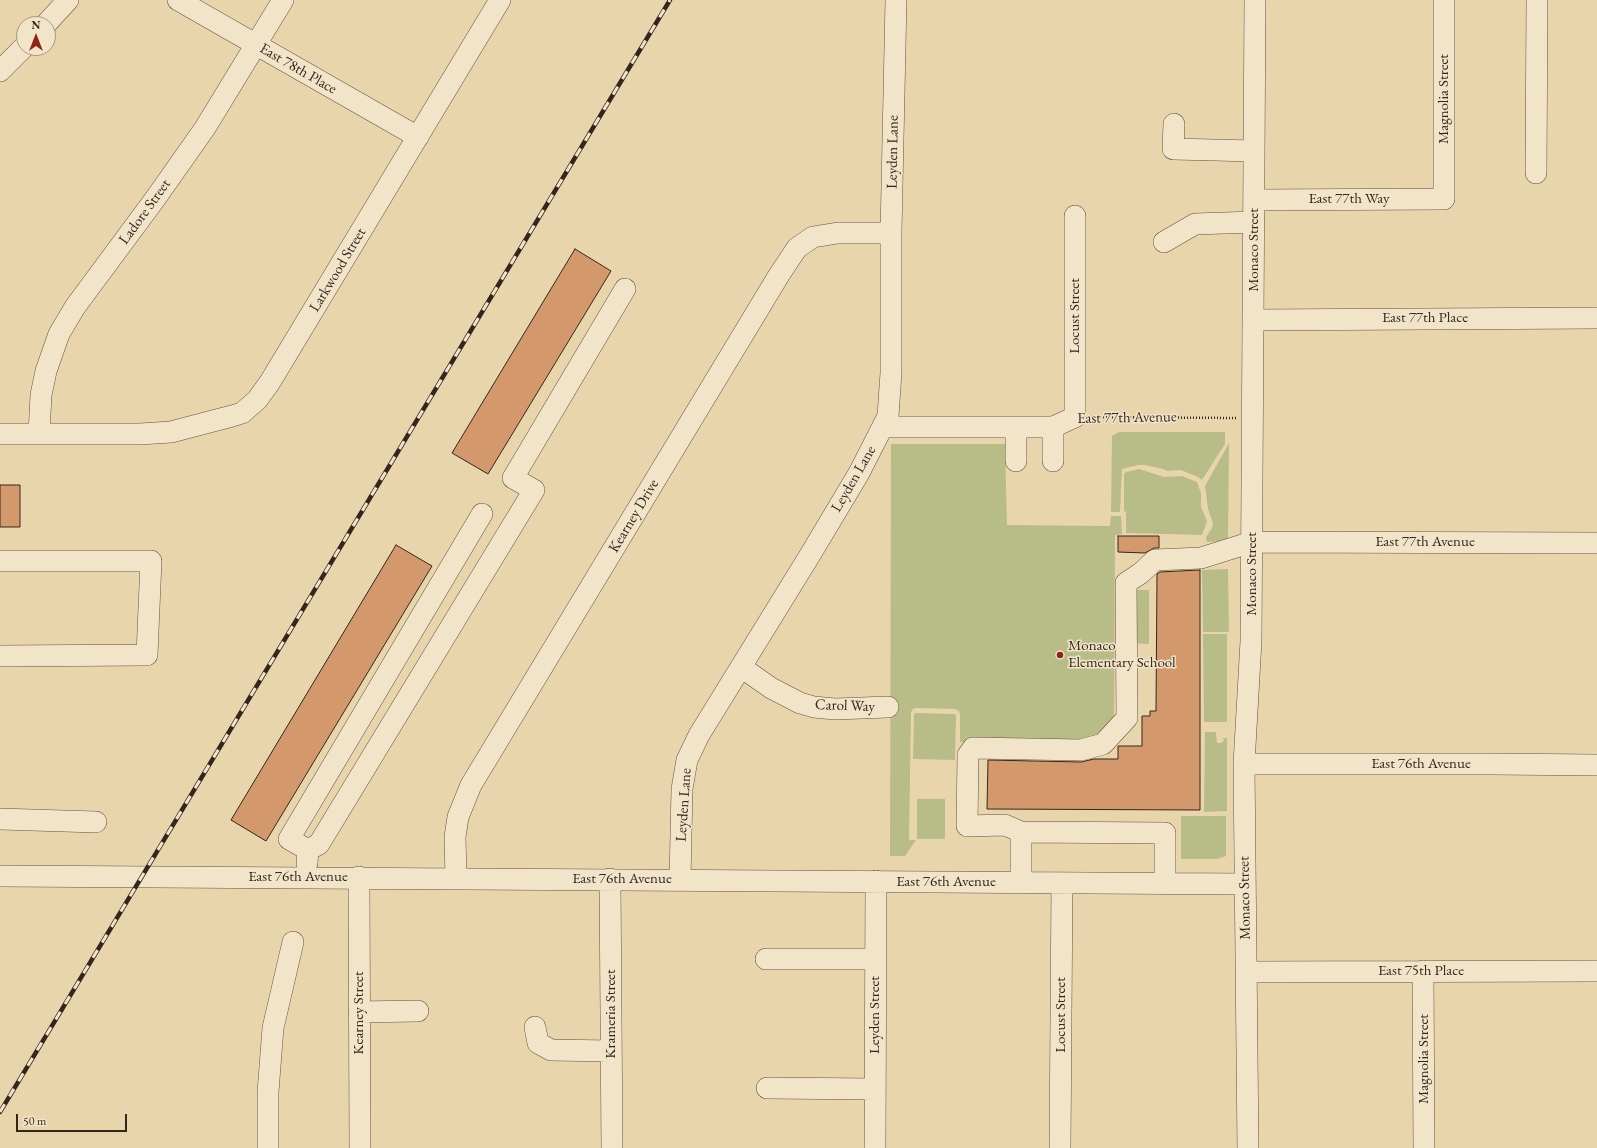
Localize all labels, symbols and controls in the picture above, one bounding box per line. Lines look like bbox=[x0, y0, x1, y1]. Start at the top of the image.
north arrow bbox=[16, 16, 56, 56]
text: N bbox=[32, 18, 40, 32]
street label: East 78th Place bbox=[256, 40, 340, 98]
street label: Magnolia Street bbox=[1435, 54, 1453, 144]
street label: Leyden Lane bbox=[883, 115, 903, 189]
street label: Ladore Street bbox=[115, 176, 175, 248]
street label: East 77th Way bbox=[1308, 190, 1390, 208]
street label: Monaco Street bbox=[1245, 208, 1263, 292]
street label: Larkwood Street bbox=[306, 225, 370, 315]
street label: Locust Street bbox=[1066, 278, 1084, 354]
street label: East 77th Place bbox=[1382, 309, 1468, 327]
street label: East 77th Avenue bbox=[1077, 408, 1177, 428]
street label: Leyden Lane bbox=[828, 443, 880, 515]
street label: Kearney Drive bbox=[605, 476, 663, 556]
street label: Monaco Street bbox=[1243, 532, 1261, 616]
street label: East 77th Avenue bbox=[1375, 533, 1475, 551]
place label: Monaco Elementary School bbox=[1068, 637, 1176, 672]
marker: Monaco Elementary School bbox=[1055, 650, 1065, 660]
street label: Carol Way bbox=[815, 696, 875, 716]
street label: East 76th Avenue bbox=[1371, 755, 1471, 773]
street label: Leyden Lane bbox=[672, 768, 696, 842]
street label: Monaco Street bbox=[1235, 856, 1255, 940]
street label: East 76th Avenue bbox=[248, 868, 348, 886]
street label: East 76th Avenue bbox=[572, 870, 672, 888]
street label: East 76th Avenue bbox=[896, 873, 996, 891]
street label: East 75th Place bbox=[1378, 962, 1464, 980]
street label: Krameria Street bbox=[602, 969, 620, 1059]
street label: Kearney Street bbox=[350, 971, 368, 1055]
street label: Leyden Street bbox=[866, 976, 884, 1054]
street label: Locust Street bbox=[1052, 977, 1070, 1053]
street label: Magnolia Street bbox=[1415, 1014, 1433, 1104]
scale bar bbox=[18, 1106, 129, 1132]
text: 50 m bbox=[23, 1113, 46, 1129]

